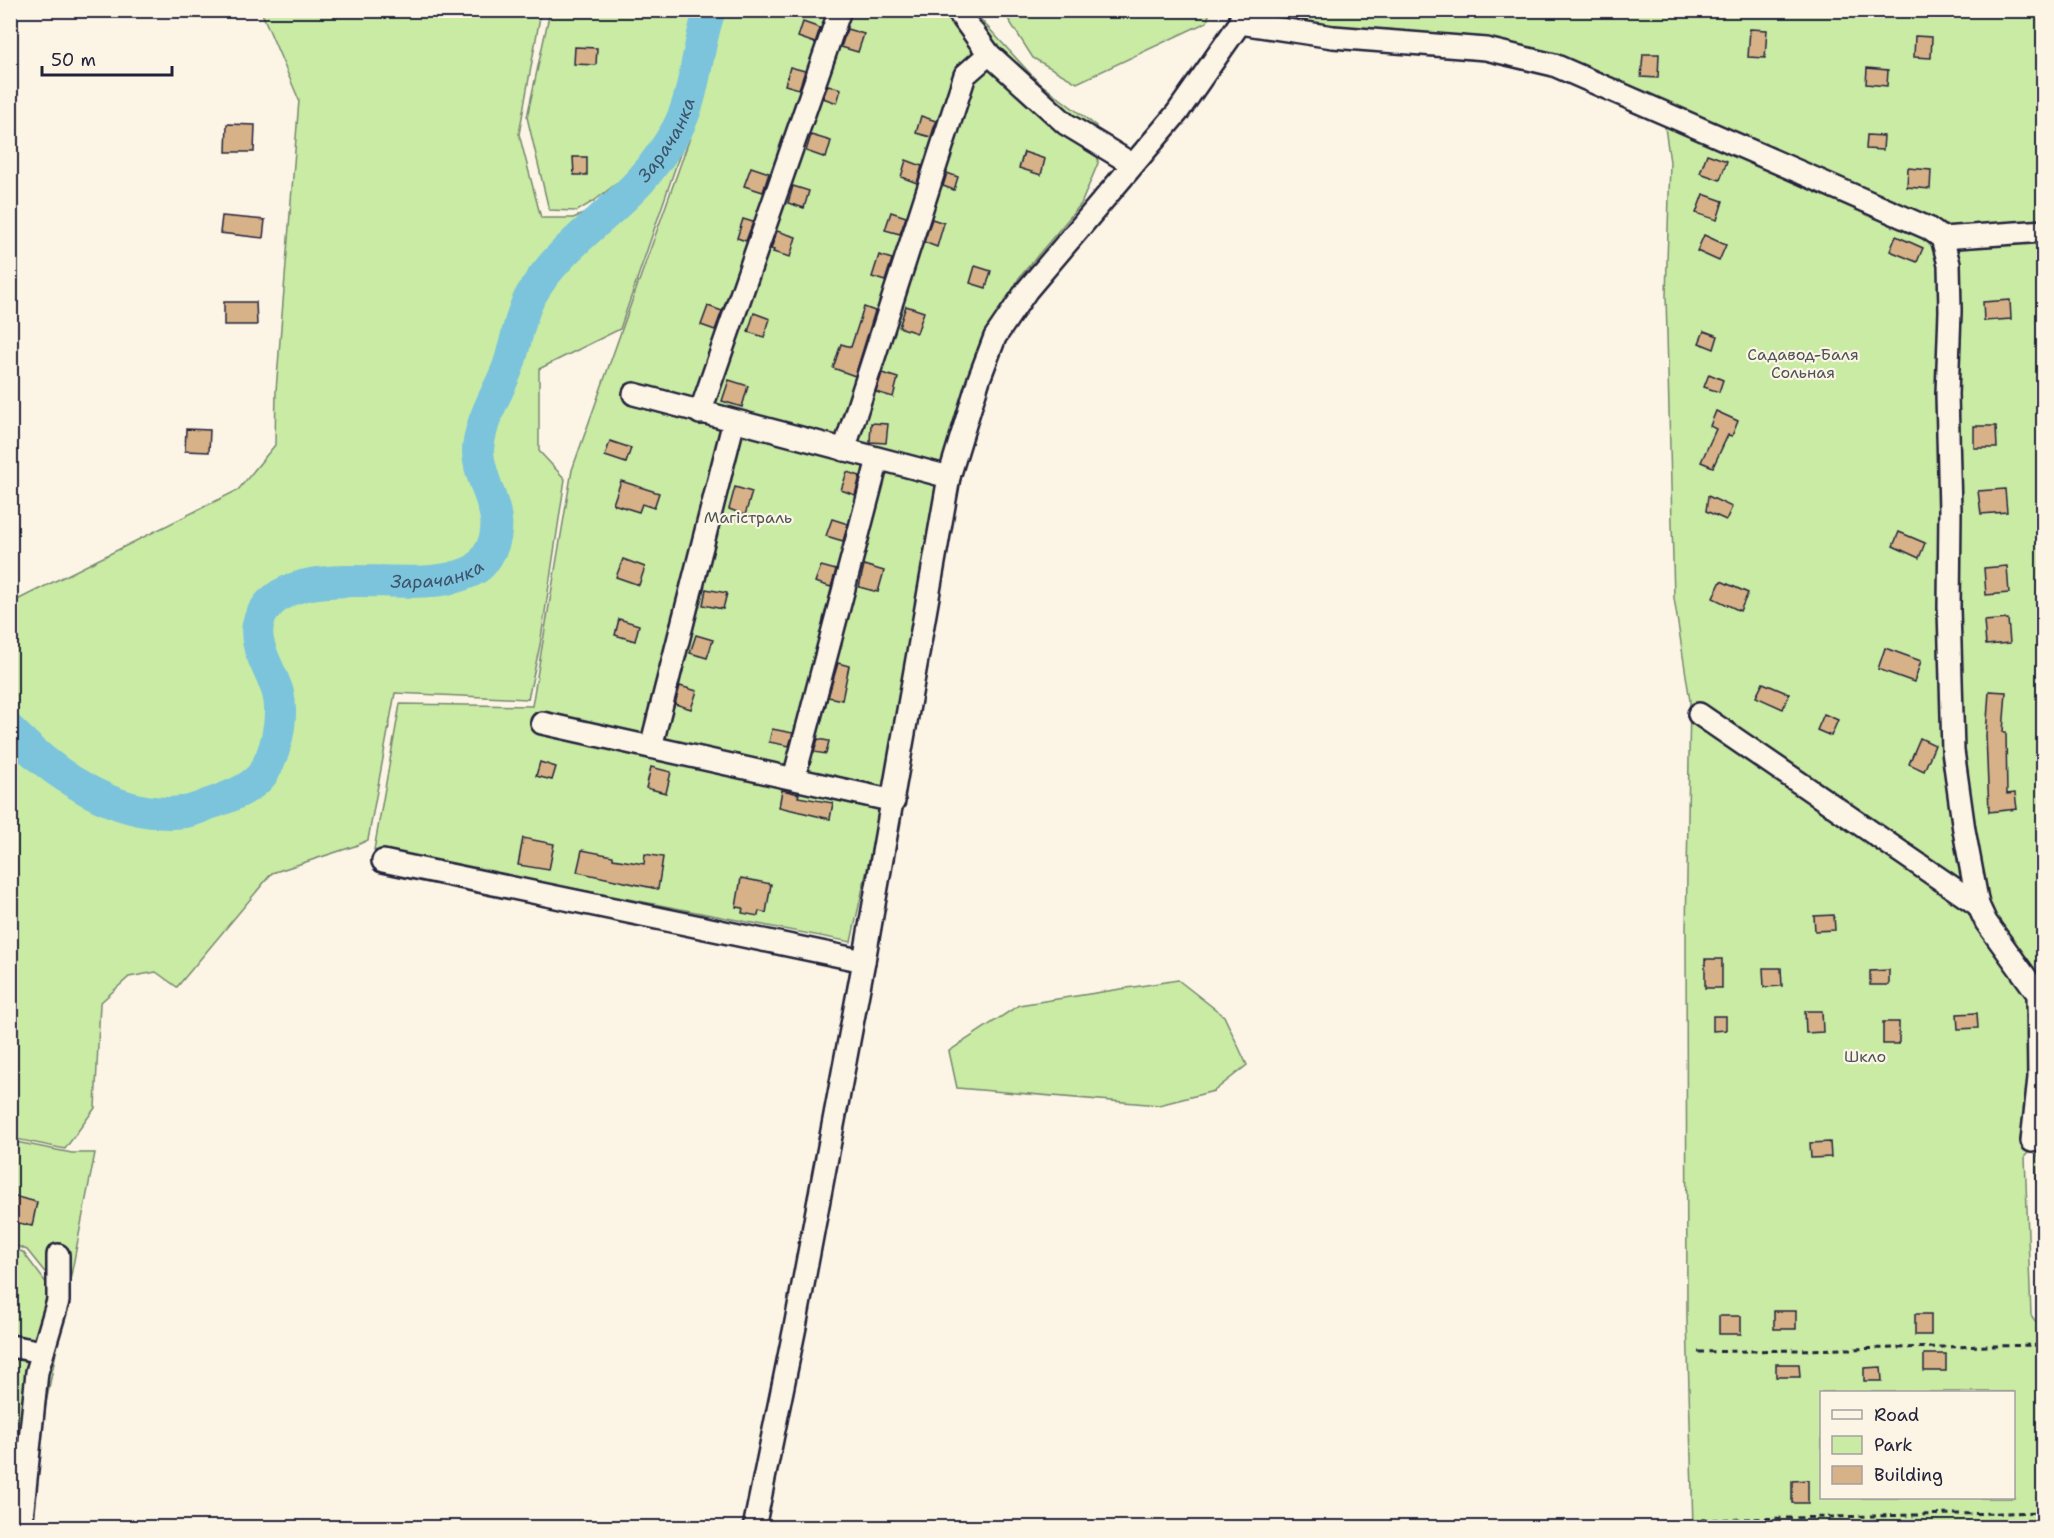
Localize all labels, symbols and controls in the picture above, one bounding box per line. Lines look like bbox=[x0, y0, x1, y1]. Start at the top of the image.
scale bar bbox=[42, 39, 172, 77]
text: 50 m bbox=[51, 48, 96, 72]
water label: Зарачанка bbox=[632, 95, 701, 187]
park label: Садавод-Баля Сольная bbox=[1747, 344, 1859, 383]
park label: Магістраль bbox=[704, 507, 792, 528]
water label: Зарачанка bbox=[390, 555, 489, 594]
park label: Шкло bbox=[1844, 1046, 1886, 1067]
legend bbox=[1820, 1391, 2015, 1499]
text: Road bbox=[1874, 1403, 1919, 1427]
text: Park bbox=[1874, 1433, 1913, 1457]
text: Building bbox=[1874, 1463, 1943, 1487]

